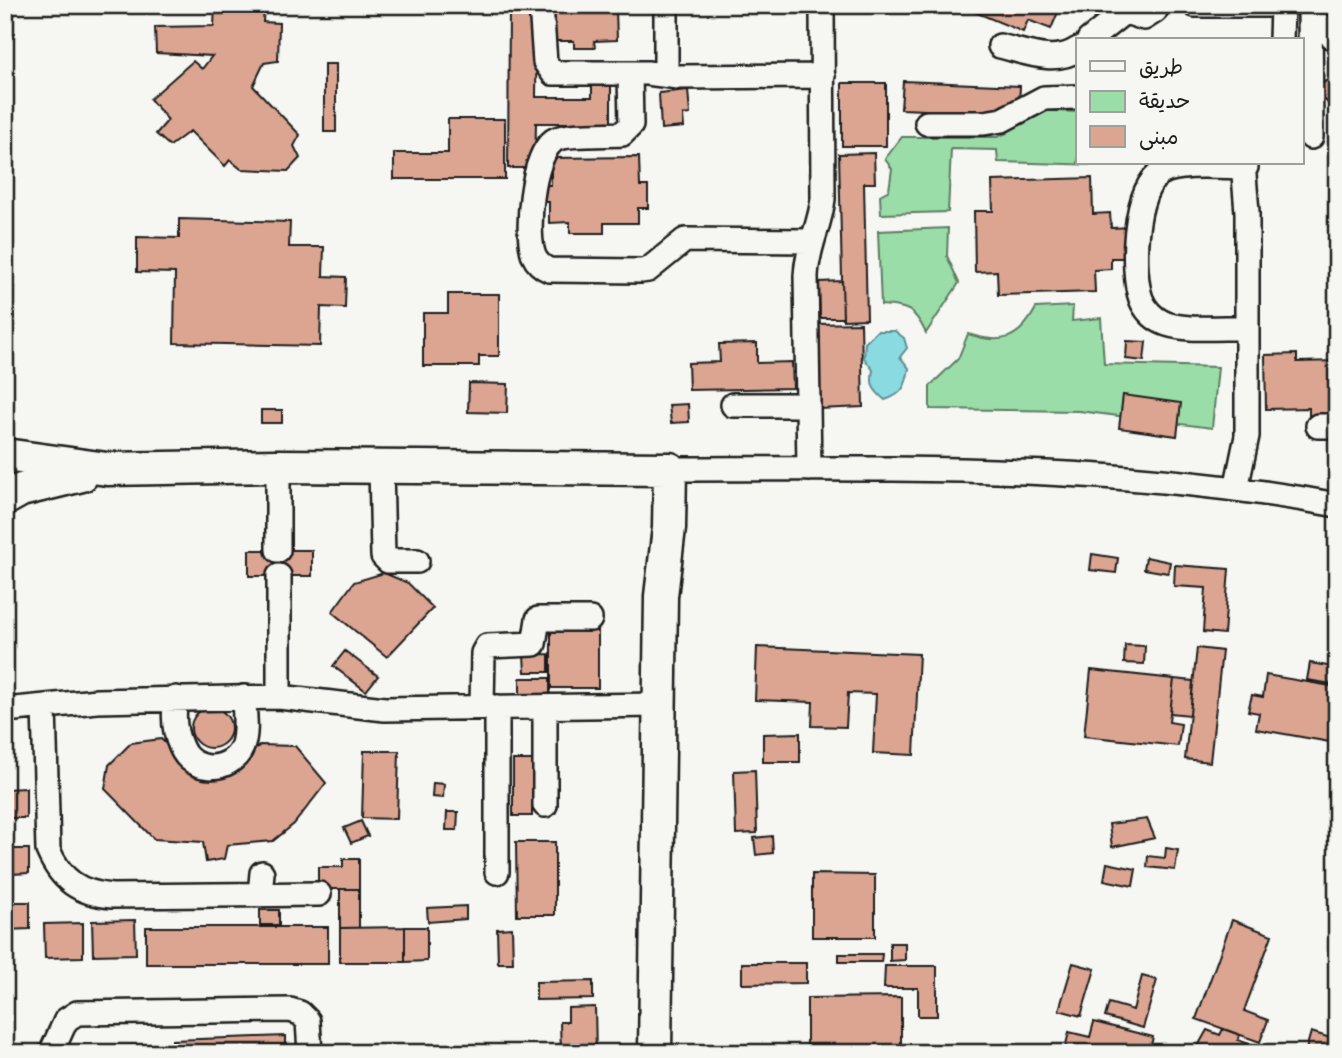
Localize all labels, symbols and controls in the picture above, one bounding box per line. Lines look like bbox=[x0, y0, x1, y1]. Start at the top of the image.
legend bbox=[1076, 38, 1304, 164]
text: طريق bbox=[1139, 54, 1183, 81]
text: حديقة bbox=[1139, 88, 1190, 115]
text: مبنى bbox=[1139, 124, 1178, 151]

